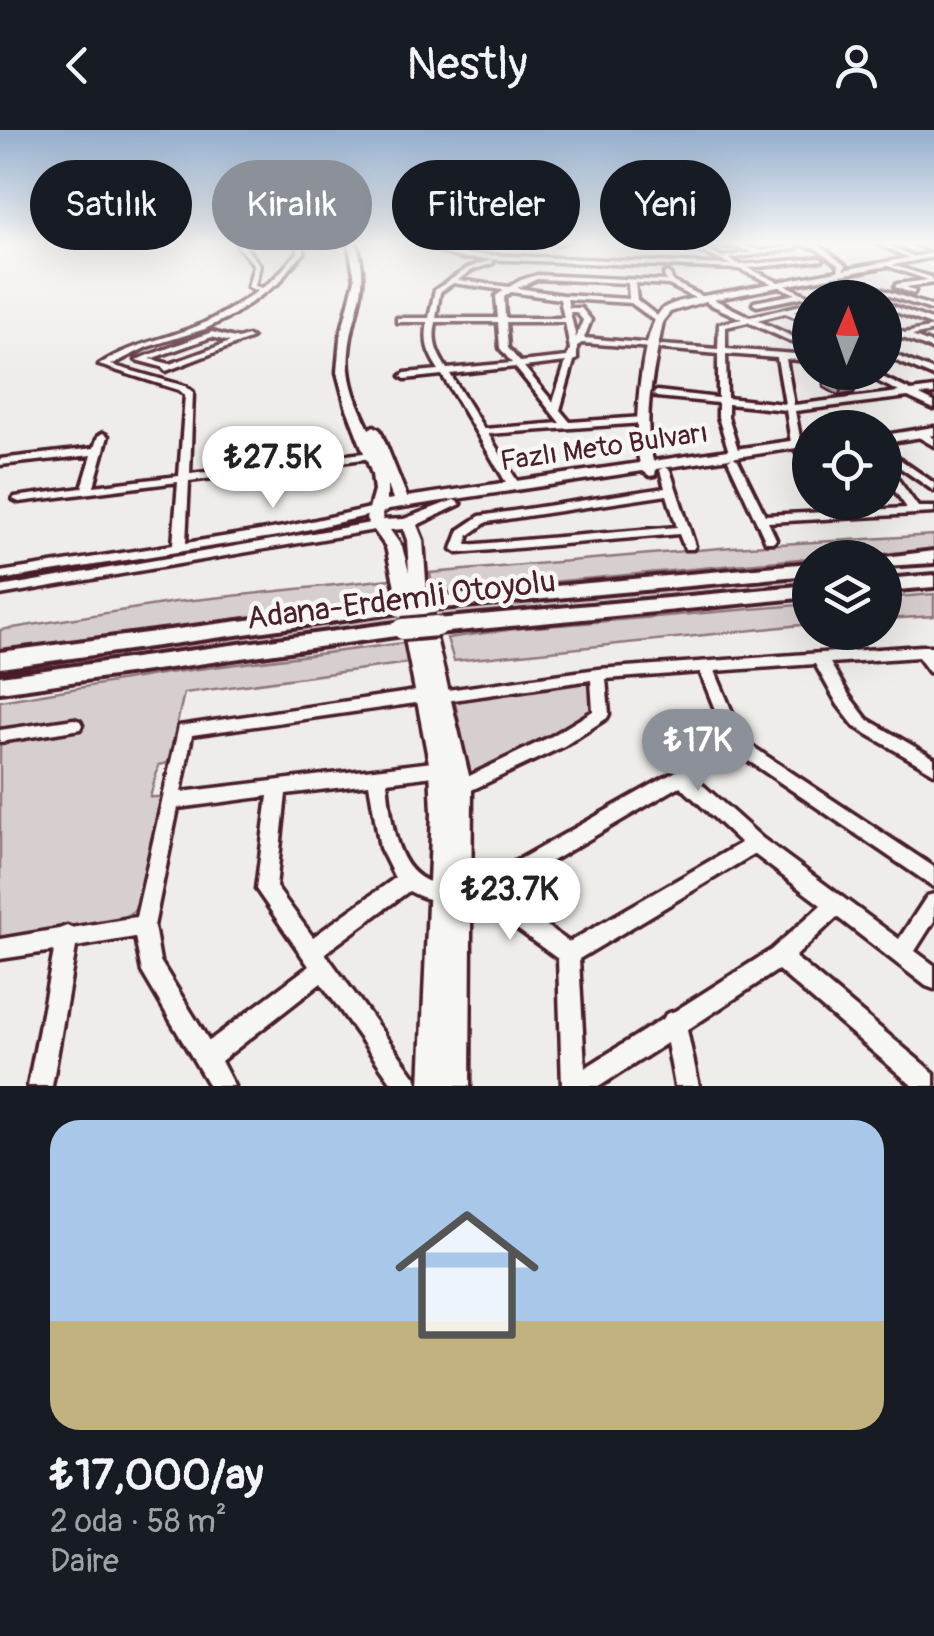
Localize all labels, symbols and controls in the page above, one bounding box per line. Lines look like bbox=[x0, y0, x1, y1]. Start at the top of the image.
text: Nestly bbox=[407, 37, 527, 93]
icon: back bbox=[50, 38, 105, 93]
icon: person bbox=[829, 38, 884, 93]
chip: Satılık bbox=[30, 160, 192, 250]
chip: Kiralık bbox=[212, 160, 372, 250]
chip: Filtreler bbox=[392, 160, 580, 250]
chip: Yeni bbox=[600, 160, 731, 250]
north arrow bbox=[792, 280, 902, 390]
map controls bbox=[792, 280, 902, 650]
button: locate bbox=[792, 410, 902, 520]
street label: Fazlı Meto Bulvarı bbox=[498, 416, 710, 479]
pin: ₺27.5K bbox=[192, 426, 354, 511]
text: ₺27.5K bbox=[224, 438, 322, 478]
button: layers bbox=[792, 540, 902, 650]
street label: Adana-Erdemli Otoyolu bbox=[244, 561, 558, 639]
pin: ₺17K bbox=[639, 709, 757, 794]
text: ₺17K bbox=[664, 721, 732, 761]
pin: ₺23.7K bbox=[429, 858, 591, 943]
text: ₺23.7K bbox=[461, 870, 559, 910]
icon: home bbox=[377, 1185, 557, 1365]
text: ₺17,000/ay bbox=[50, 1450, 263, 1502]
text: 2 oda · 58 m² bbox=[50, 1502, 227, 1542]
text: Daire bbox=[50, 1542, 119, 1582]

